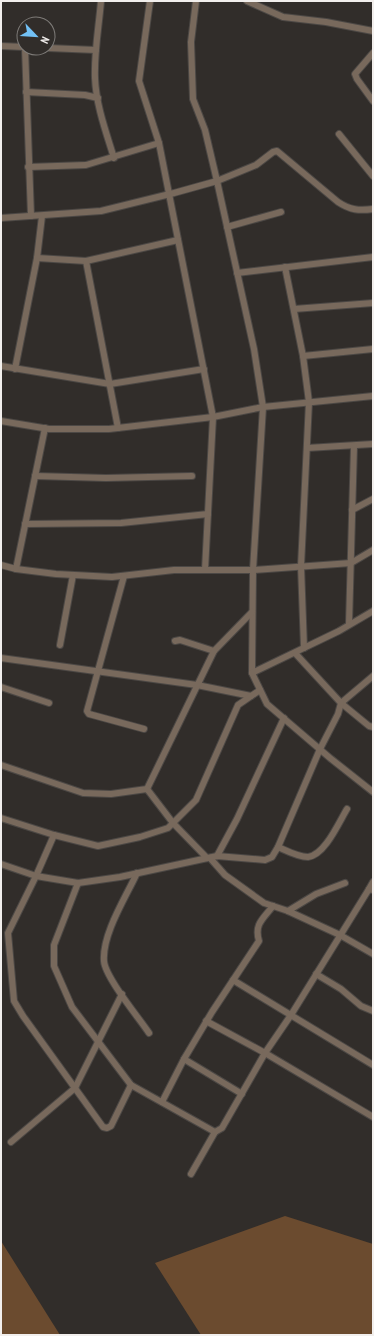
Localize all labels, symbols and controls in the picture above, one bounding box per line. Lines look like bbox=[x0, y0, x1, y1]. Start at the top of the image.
north arrow bbox=[16, 16, 56, 56]
text: N bbox=[37, 35, 53, 46]

